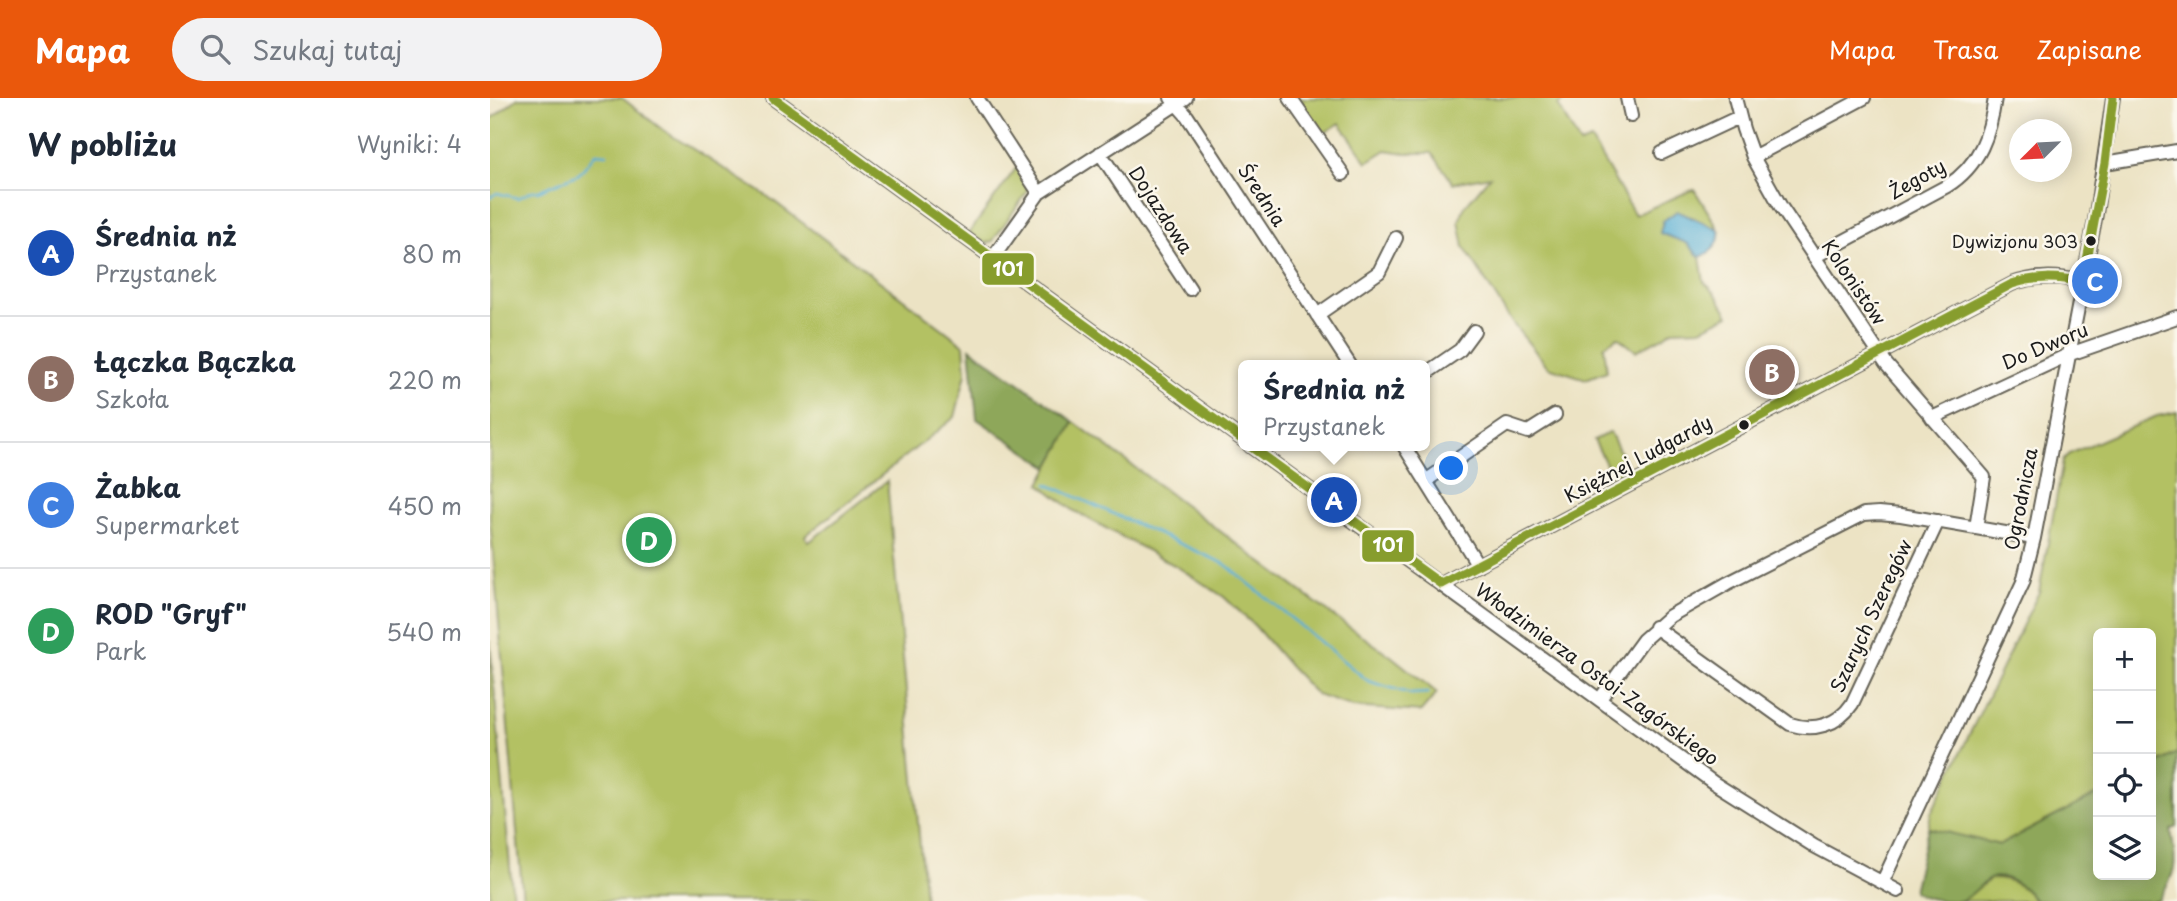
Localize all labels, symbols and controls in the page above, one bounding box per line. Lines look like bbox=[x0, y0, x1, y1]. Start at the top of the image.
search box bbox=[172, 18, 662, 81]
text: Mapa bbox=[35, 24, 130, 74]
icon: search bbox=[196, 30, 234, 68]
text: Szukaj tutaj bbox=[252, 30, 402, 69]
text: Mapa bbox=[1829, 31, 1895, 67]
text: Trasa bbox=[1933, 31, 1998, 67]
text: Zapisane bbox=[2036, 31, 2142, 67]
north arrow bbox=[2009, 119, 2072, 182]
text: W pobliżu bbox=[28, 121, 177, 166]
text: Wyniki: 4 bbox=[357, 126, 462, 161]
street label: Żegoty bbox=[1883, 151, 1950, 205]
street label: Średnia bbox=[1232, 157, 1294, 232]
street label: Dojazdowa bbox=[1123, 160, 1201, 259]
text: Średnia nż bbox=[95, 216, 237, 255]
place label: Dywizjonu 303 bbox=[1952, 228, 2078, 254]
street label: Kolonistów bbox=[1816, 233, 1894, 330]
marker: Dywizjonu 303 bbox=[2084, 234, 2098, 248]
text: A bbox=[42, 236, 60, 271]
text: 80 m bbox=[402, 236, 462, 271]
line badge: 101 bbox=[981, 252, 1035, 286]
text: 101 bbox=[992, 254, 1024, 282]
text: Przystanek bbox=[95, 255, 217, 290]
pin: C bbox=[2072, 255, 2118, 307]
street label: Do Dworu bbox=[1997, 314, 2092, 376]
text: Łączka Bączka bbox=[95, 342, 296, 381]
pin: B bbox=[1749, 346, 1795, 398]
popup bbox=[1238, 360, 1430, 451]
text: B bbox=[43, 362, 59, 397]
text: 220 m bbox=[388, 362, 462, 397]
text: Średnia nż bbox=[1263, 369, 1405, 408]
text: Szkoła bbox=[95, 381, 169, 416]
street label: Księżnej Ludgardy bbox=[1559, 407, 1716, 509]
text: Przystanek bbox=[1263, 408, 1385, 443]
unlabelled marker bbox=[1737, 418, 1751, 432]
street label: Ogrodnicza bbox=[1996, 445, 2044, 552]
your location bbox=[1434, 451, 1468, 485]
text: Żabka bbox=[95, 468, 181, 507]
pin: A bbox=[1311, 474, 1357, 526]
text: C bbox=[42, 488, 60, 523]
text: 450 m bbox=[388, 488, 462, 523]
text: Supermarket bbox=[95, 507, 239, 542]
pin: D bbox=[626, 514, 672, 566]
line badge: 101 bbox=[1361, 529, 1415, 563]
text: 101 bbox=[1372, 530, 1404, 558]
street label: Szarych Szeregów bbox=[1822, 534, 1918, 697]
street label: Włodzimierza Ostoi-Zagórskiego bbox=[1470, 575, 1725, 771]
text: ROD "Gryf" bbox=[95, 594, 247, 633]
text: D bbox=[42, 614, 60, 649]
text: 540 m bbox=[386, 614, 462, 649]
map controls bbox=[2093, 628, 2156, 880]
button: + bbox=[2093, 628, 2156, 691]
text: Park bbox=[95, 633, 146, 668]
button: − bbox=[2093, 691, 2156, 754]
button: locate bbox=[2093, 754, 2156, 817]
button: layers bbox=[2093, 817, 2156, 880]

